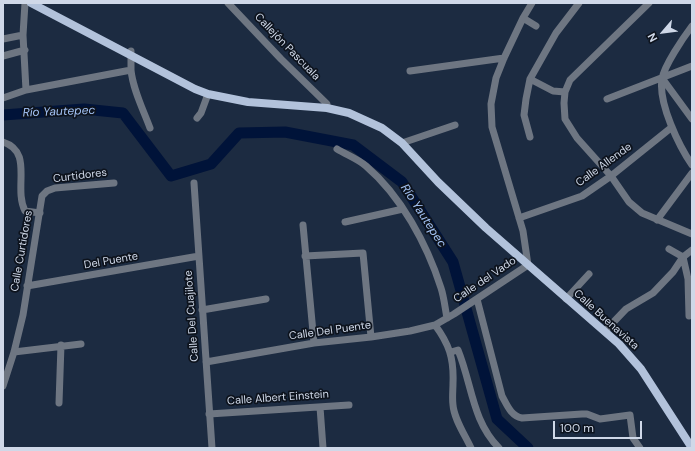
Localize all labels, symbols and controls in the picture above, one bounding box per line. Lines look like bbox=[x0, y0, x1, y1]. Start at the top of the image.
street label: Callejón Pascuala bbox=[252, 11, 322, 83]
north arrow bbox=[643, 12, 683, 52]
text: N bbox=[644, 31, 660, 44]
water label: Río Yautepec bbox=[22, 104, 96, 120]
street label: Calle Allende bbox=[573, 140, 635, 190]
street label: Curtidores bbox=[52, 166, 108, 186]
water label: Río Yautepec bbox=[397, 182, 449, 250]
street label: Calle Curtidores bbox=[8, 209, 36, 293]
street label: Del Puente bbox=[83, 250, 139, 272]
street label: Calle del Vado bbox=[451, 254, 519, 306]
street label: Calle Del Cuajilote bbox=[182, 270, 202, 362]
street label: Calle Buenavista bbox=[571, 287, 641, 353]
street label: Calle Del Puente bbox=[288, 319, 372, 343]
street label: Calle Albert Einstein bbox=[227, 388, 329, 408]
scale bar bbox=[555, 413, 644, 439]
text: 100 m bbox=[560, 420, 594, 436]

